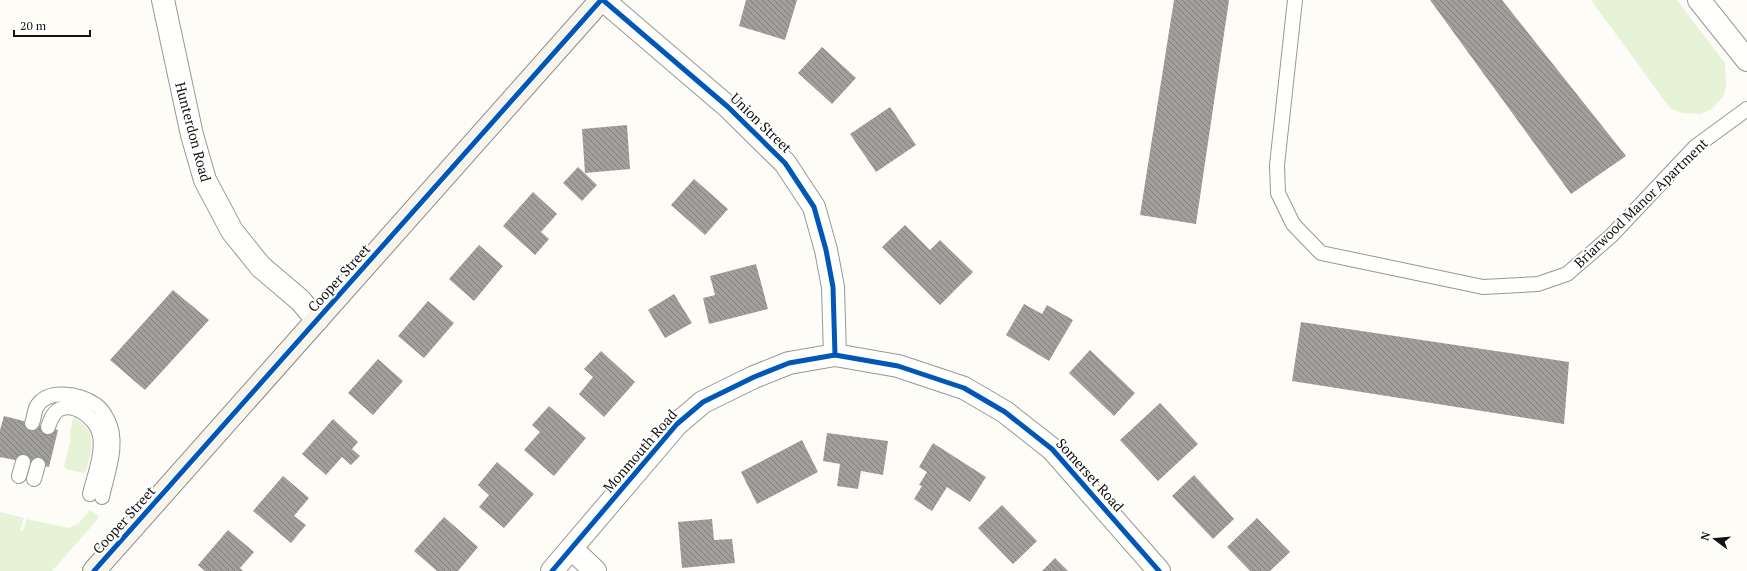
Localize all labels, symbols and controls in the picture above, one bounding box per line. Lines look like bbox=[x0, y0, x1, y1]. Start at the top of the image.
scale bar bbox=[14, 12, 90, 38]
text: 20 m bbox=[20, 18, 47, 33]
street label: Hunterdon Road bbox=[171, 80, 216, 184]
street label: Union Street bbox=[726, 88, 797, 157]
street label: Briarwood Manor Apartment bbox=[1570, 133, 1712, 272]
street label: Cooper Street bbox=[303, 239, 375, 316]
street label: Monmouth Road bbox=[598, 405, 681, 496]
street label: Somerset Road bbox=[1052, 434, 1129, 516]
street label: Cooper Street bbox=[88, 481, 160, 558]
north arrow bbox=[1695, 519, 1735, 559]
text: N bbox=[1698, 530, 1713, 542]

